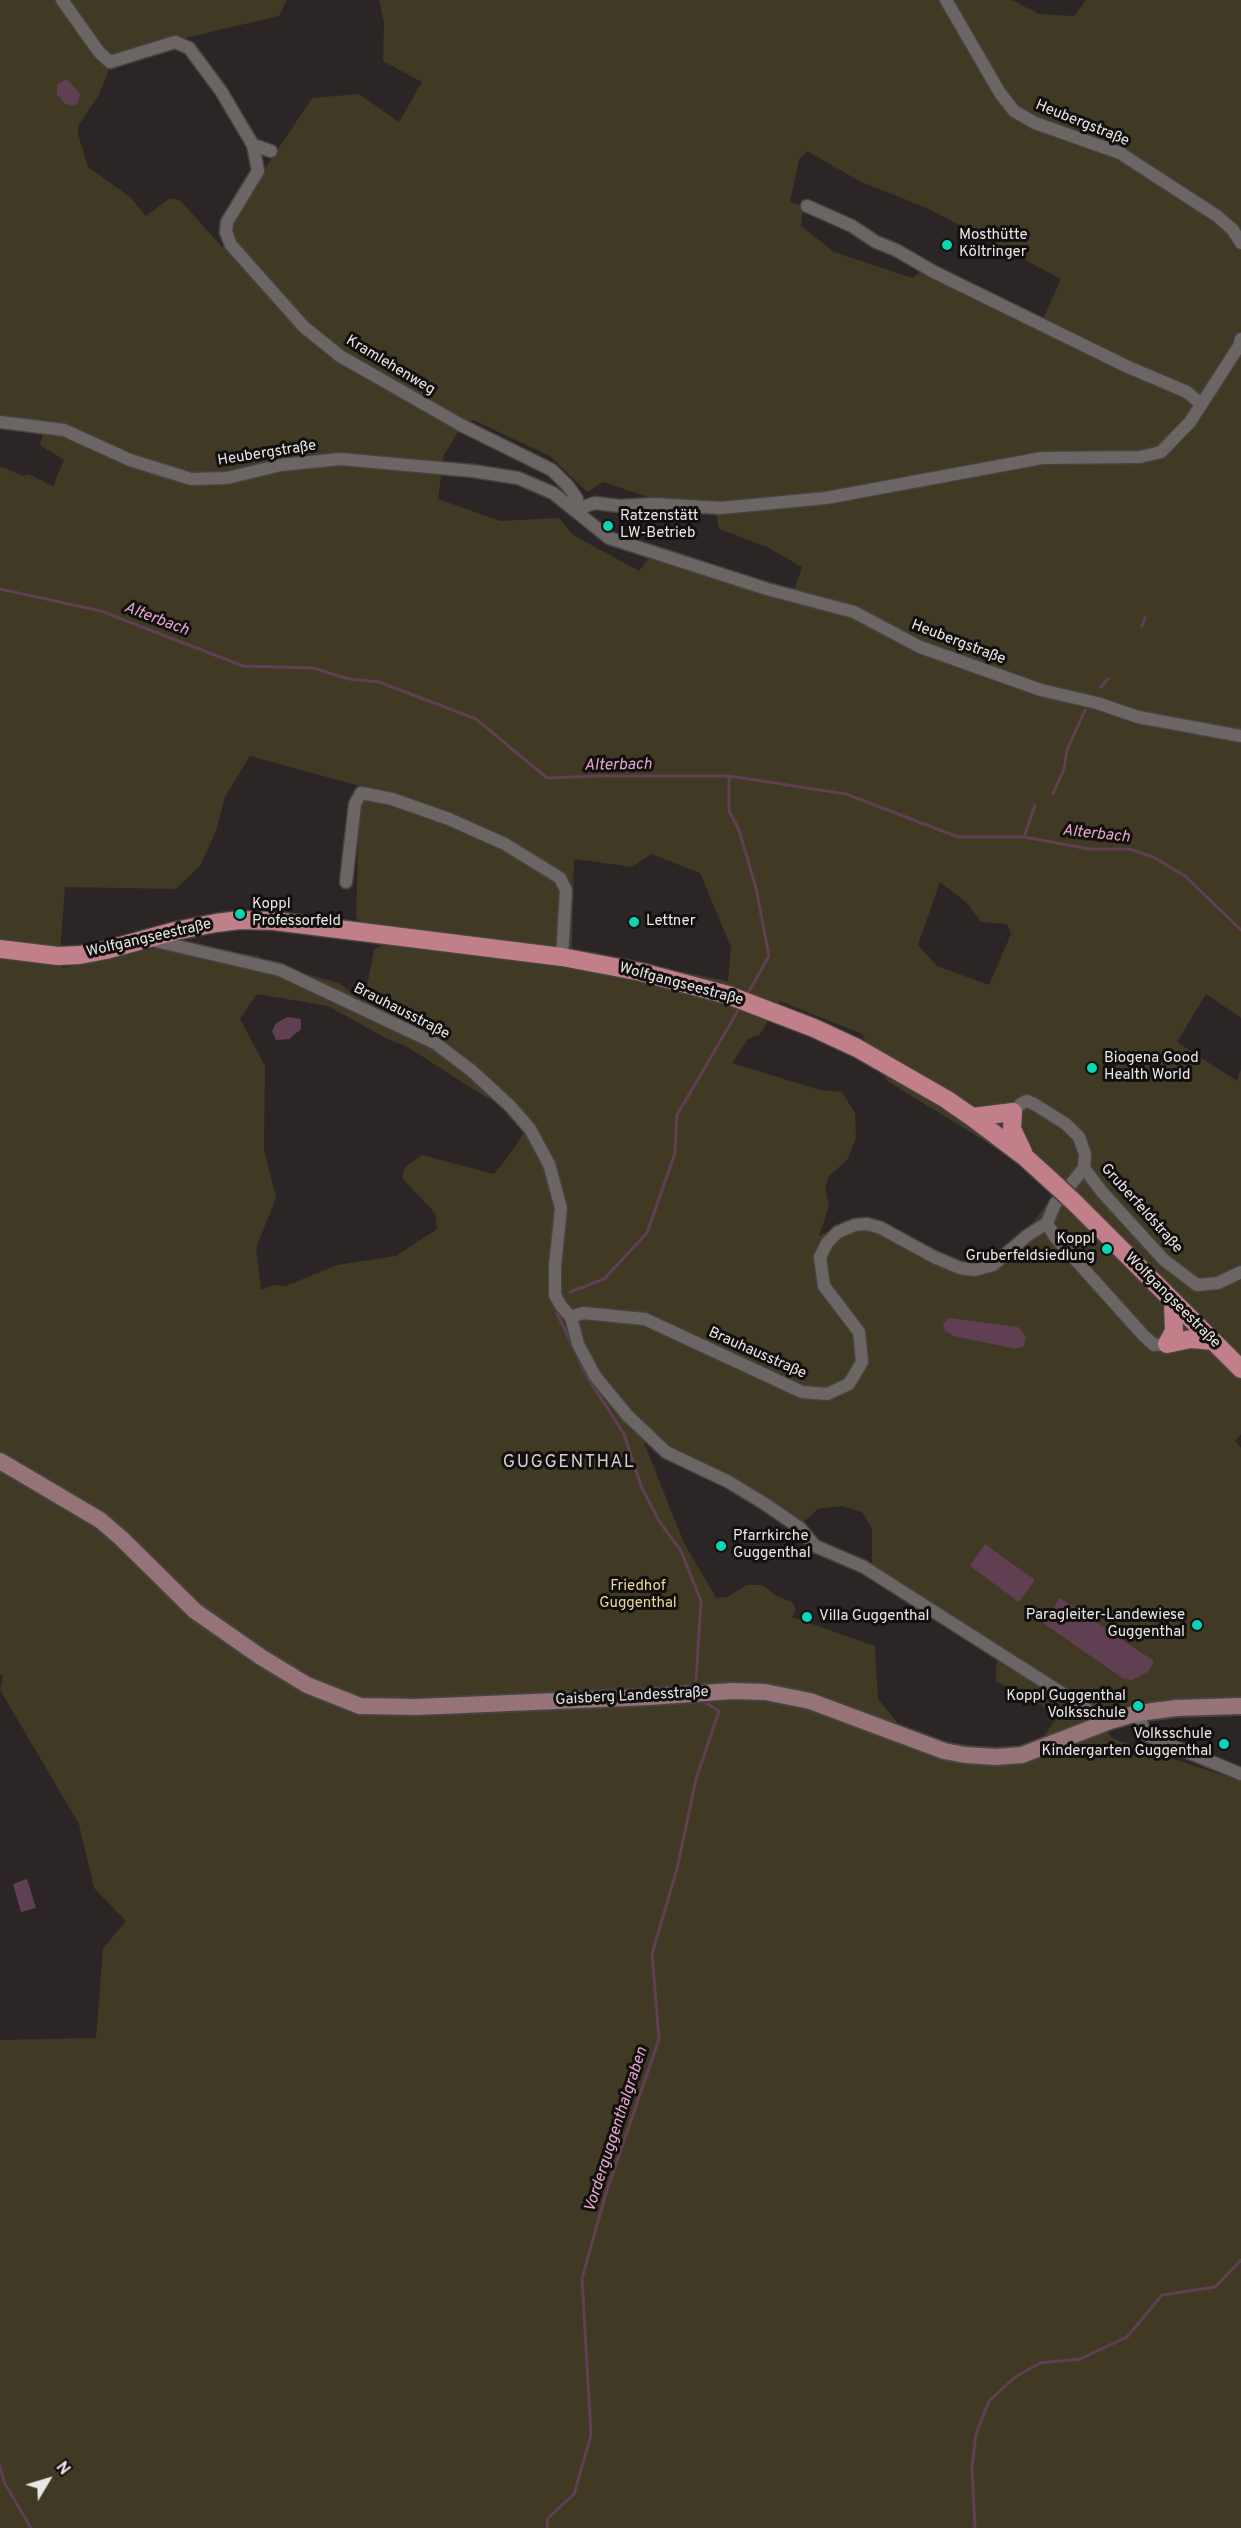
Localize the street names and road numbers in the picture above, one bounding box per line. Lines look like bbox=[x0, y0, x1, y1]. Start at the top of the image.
street label: Heubergstraße bbox=[1032, 97, 1132, 151]
street label: Kramlehenweg bbox=[342, 332, 438, 400]
street label: Heubergstraße bbox=[216, 437, 318, 471]
street label: Heubergstraße bbox=[908, 617, 1008, 669]
street label: Wolfgangseestraße bbox=[85, 916, 213, 962]
street label: Wolfgangseestraße bbox=[617, 960, 745, 1010]
street label: Brauhausstraße bbox=[350, 980, 452, 1044]
street label: Gruberfeldstraße bbox=[1096, 1161, 1186, 1257]
street label: Wolfgangseestraße bbox=[1120, 1249, 1224, 1353]
street label: Brauhausstraße bbox=[705, 1324, 809, 1384]
street label: Gaisberg Landesstraße bbox=[555, 1684, 709, 1710]

